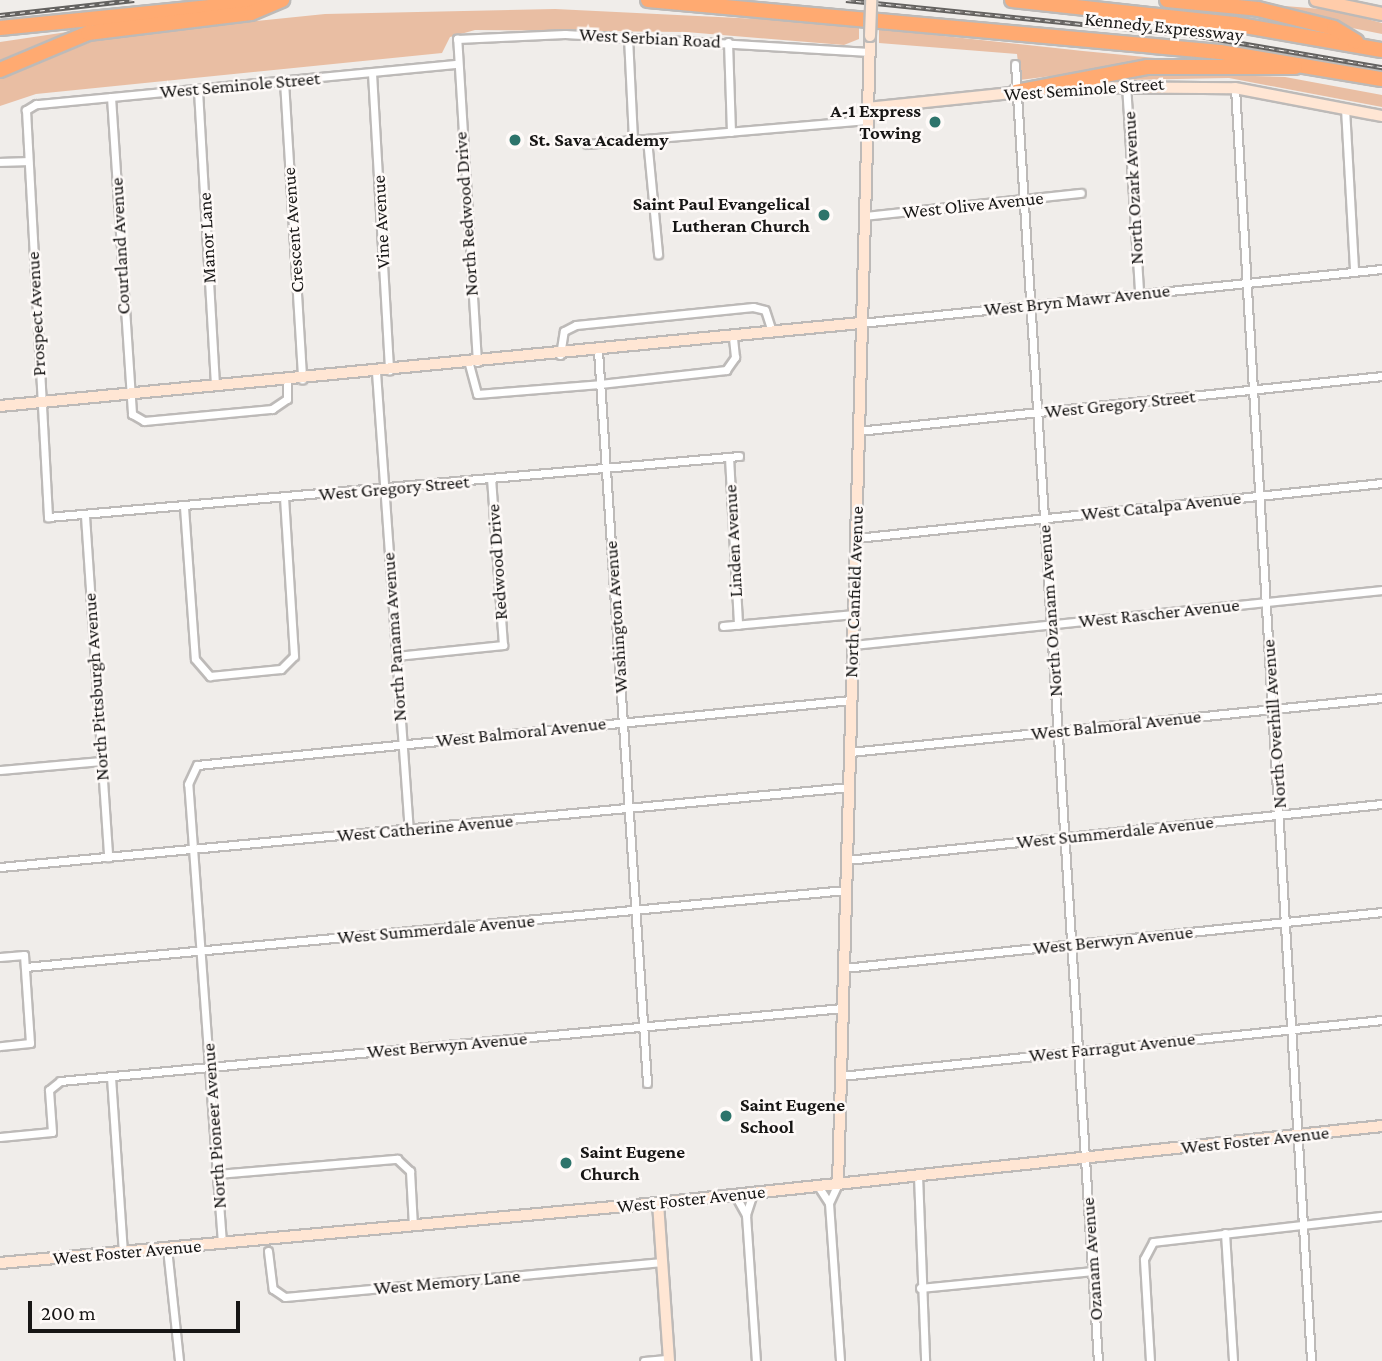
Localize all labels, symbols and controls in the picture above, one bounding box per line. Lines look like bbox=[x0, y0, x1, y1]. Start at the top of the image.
street label: Kennedy Expressway bbox=[1083, 7, 1245, 47]
street label: West Serbian Road bbox=[578, 23, 722, 53]
street label: West Seminole Street bbox=[159, 67, 321, 103]
street label: West Seminole Street bbox=[1003, 72, 1165, 106]
place label: A-1 Express Towing bbox=[830, 100, 921, 144]
street label: North Ozark Avenue bbox=[1118, 111, 1148, 265]
marker: A-1 Express Towing bbox=[927, 114, 943, 130]
place label: St. Sava Academy bbox=[529, 129, 668, 151]
street label: North Redwood Drive bbox=[449, 131, 483, 297]
marker: St. Sava Academy bbox=[507, 132, 523, 148]
street label: Crescent Avenue bbox=[277, 167, 309, 293]
street label: Vine Avenue bbox=[367, 175, 395, 269]
street label: Courtland Avenue bbox=[105, 177, 135, 315]
street label: West Olive Avenue bbox=[901, 186, 1045, 224]
street label: Manor Lane bbox=[193, 192, 221, 284]
place label: Saint Paul Evangelical Lutheran Church bbox=[633, 193, 810, 237]
marker: Saint Paul Evangelical Lutheran Church bbox=[816, 207, 832, 223]
street label: Prospect Avenue bbox=[21, 251, 51, 377]
street label: West Bryn Mawr Avenue bbox=[983, 279, 1171, 321]
street label: West Gregory Street bbox=[1044, 385, 1196, 423]
street label: West Gregory Street bbox=[318, 470, 470, 506]
street label: Linden Avenue bbox=[719, 484, 747, 598]
street label: West Catalpa Avenue bbox=[1080, 486, 1242, 526]
street label: Redwood Drive bbox=[482, 503, 512, 621]
street label: North Canfield Avenue bbox=[840, 506, 868, 678]
street label: North Ozanam Avenue bbox=[1033, 524, 1067, 698]
street label: Washington Avenue bbox=[599, 540, 633, 694]
street label: North Panama Avenue bbox=[377, 552, 411, 722]
street label: North Pittsburgh Avenue bbox=[78, 592, 114, 782]
street label: West Rascher Avenue bbox=[1077, 593, 1241, 633]
street label: North Overhill Avenue bbox=[1257, 639, 1291, 809]
street label: West Balmoral Avenue bbox=[1030, 705, 1202, 745]
street label: West Balmoral Avenue bbox=[435, 712, 607, 752]
street label: West Catherine Avenue bbox=[336, 809, 514, 847]
street label: West Summerdale Avenue bbox=[1015, 810, 1215, 854]
street label: West Summerdale Avenue bbox=[336, 909, 536, 949]
street label: West Berwyn Avenue bbox=[1032, 920, 1194, 960]
street label: West Berwyn Avenue bbox=[366, 1027, 528, 1063]
street label: West Farragut Avenue bbox=[1028, 1027, 1196, 1067]
street label: North Pioneer Avenue bbox=[197, 1043, 231, 1209]
place label: Saint Eugene School bbox=[740, 1094, 845, 1138]
marker: Saint Eugene School bbox=[718, 1108, 734, 1124]
street label: West Foster Avenue bbox=[1180, 1121, 1330, 1159]
place label: Saint Eugene Church bbox=[580, 1141, 685, 1185]
marker: Saint Eugene Church bbox=[558, 1155, 574, 1171]
street label: West Foster Avenue bbox=[616, 1180, 766, 1218]
street label: Ozanam Avenue bbox=[1076, 1197, 1108, 1321]
street label: West Foster Avenue bbox=[52, 1234, 202, 1270]
street label: West Memory Lane bbox=[373, 1264, 521, 1300]
scale bar bbox=[32, 1288, 243, 1332]
text: 200 m bbox=[41, 1301, 96, 1325]

